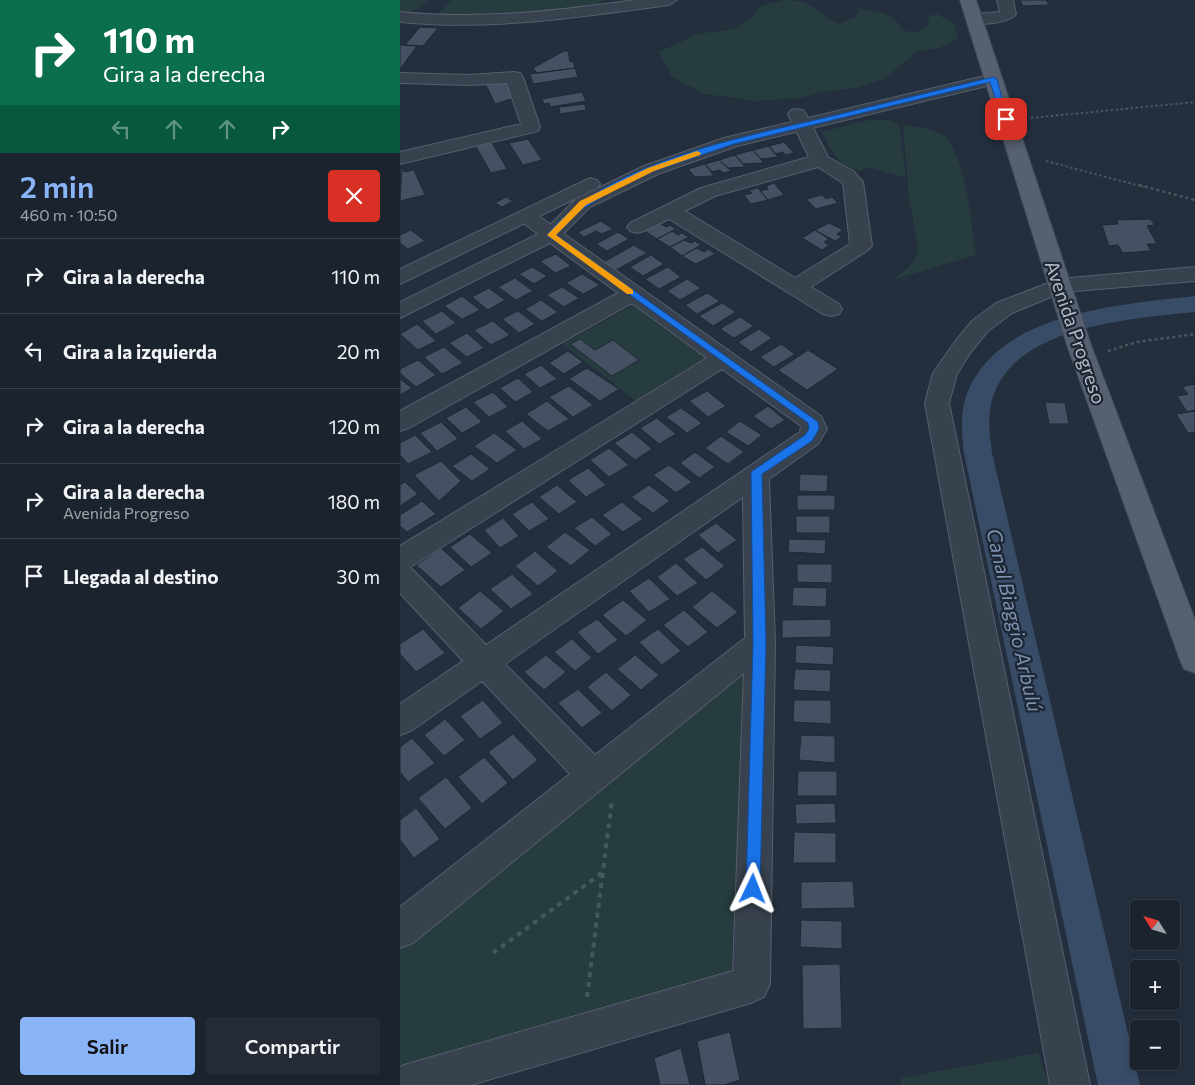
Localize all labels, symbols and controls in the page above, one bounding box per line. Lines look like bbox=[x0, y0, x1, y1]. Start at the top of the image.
text: 110 m bbox=[103, 17, 195, 60]
icon: right bbox=[20, 20, 85, 85]
text: Gira a la derecha bbox=[103, 60, 265, 87]
pin bbox=[985, 98, 1027, 140]
icon: arrive bbox=[992, 105, 1020, 133]
icon: left bbox=[107, 115, 135, 143]
icon: ahead bbox=[160, 115, 188, 143]
icon: ahead bbox=[213, 115, 241, 143]
icon: right bbox=[266, 115, 294, 143]
text: 2 min bbox=[20, 167, 94, 204]
button: close bbox=[328, 170, 380, 222]
text: 460 m · 10:50 bbox=[20, 205, 117, 224]
street label: Avenida Progreso bbox=[1041, 257, 1111, 407]
icon: right bbox=[20, 262, 48, 290]
text: Gira a la derecha bbox=[63, 265, 205, 288]
text: 110 m bbox=[331, 265, 380, 288]
icon: left bbox=[20, 337, 48, 365]
text: Gira a la izquierda bbox=[63, 340, 217, 363]
text: 20 m bbox=[337, 340, 380, 363]
icon: right bbox=[20, 412, 48, 440]
text: Gira a la derecha bbox=[63, 415, 205, 438]
text: 120 m bbox=[329, 415, 380, 438]
text: Gira a la derecha bbox=[63, 480, 205, 503]
icon: right bbox=[20, 487, 48, 515]
text: 180 m bbox=[328, 490, 380, 513]
text: Avenida Progreso bbox=[63, 503, 190, 522]
water label: Canal Biaggio Arbulú bbox=[982, 526, 1048, 714]
icon: arrive bbox=[20, 562, 48, 590]
text: Llegada al destino bbox=[63, 565, 219, 588]
text: 30 m bbox=[337, 565, 380, 588]
position arrow bbox=[726, 862, 778, 914]
north arrow bbox=[1130, 900, 1180, 950]
map controls bbox=[1130, 900, 1180, 1070]
button: + bbox=[1130, 960, 1180, 1010]
button: Salir bbox=[20, 1017, 195, 1075]
button: Compartir bbox=[205, 1017, 380, 1075]
button: − bbox=[1130, 1020, 1180, 1070]

